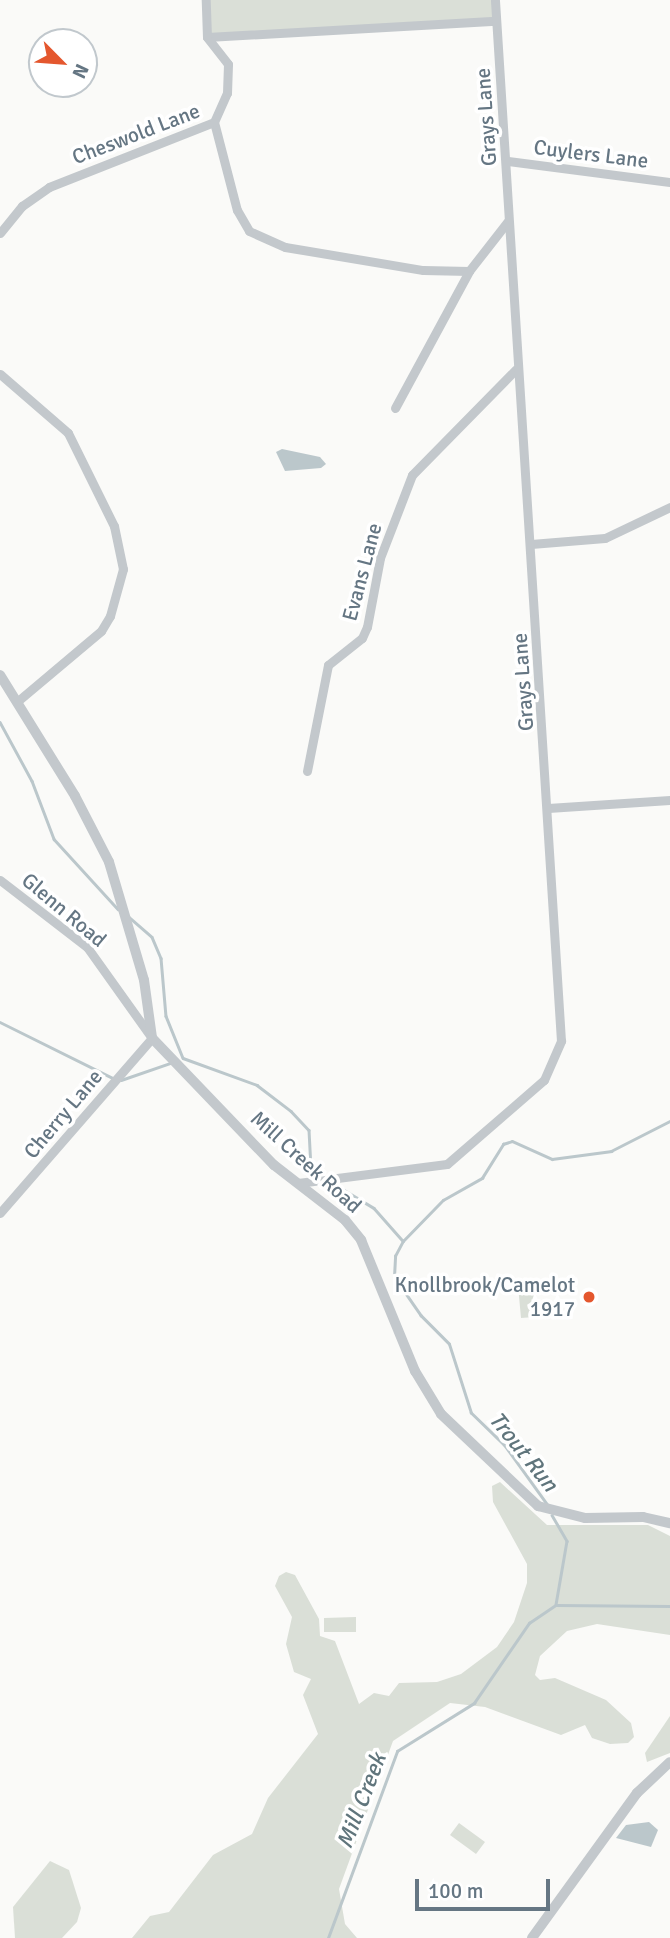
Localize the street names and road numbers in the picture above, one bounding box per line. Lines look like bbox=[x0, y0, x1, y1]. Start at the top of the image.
street label: Grays Lane bbox=[470, 67, 502, 167]
street label: Cheswold Lane bbox=[69, 98, 203, 170]
street label: Cuylers Lane bbox=[532, 134, 650, 174]
street label: Evans Lane bbox=[337, 520, 387, 624]
street label: Grays Lane bbox=[507, 632, 539, 732]
street label: Glenn Road bbox=[17, 867, 111, 953]
street label: Cherry Lane bbox=[19, 1064, 107, 1164]
street label: Mill Creek Road bbox=[245, 1106, 367, 1218]

